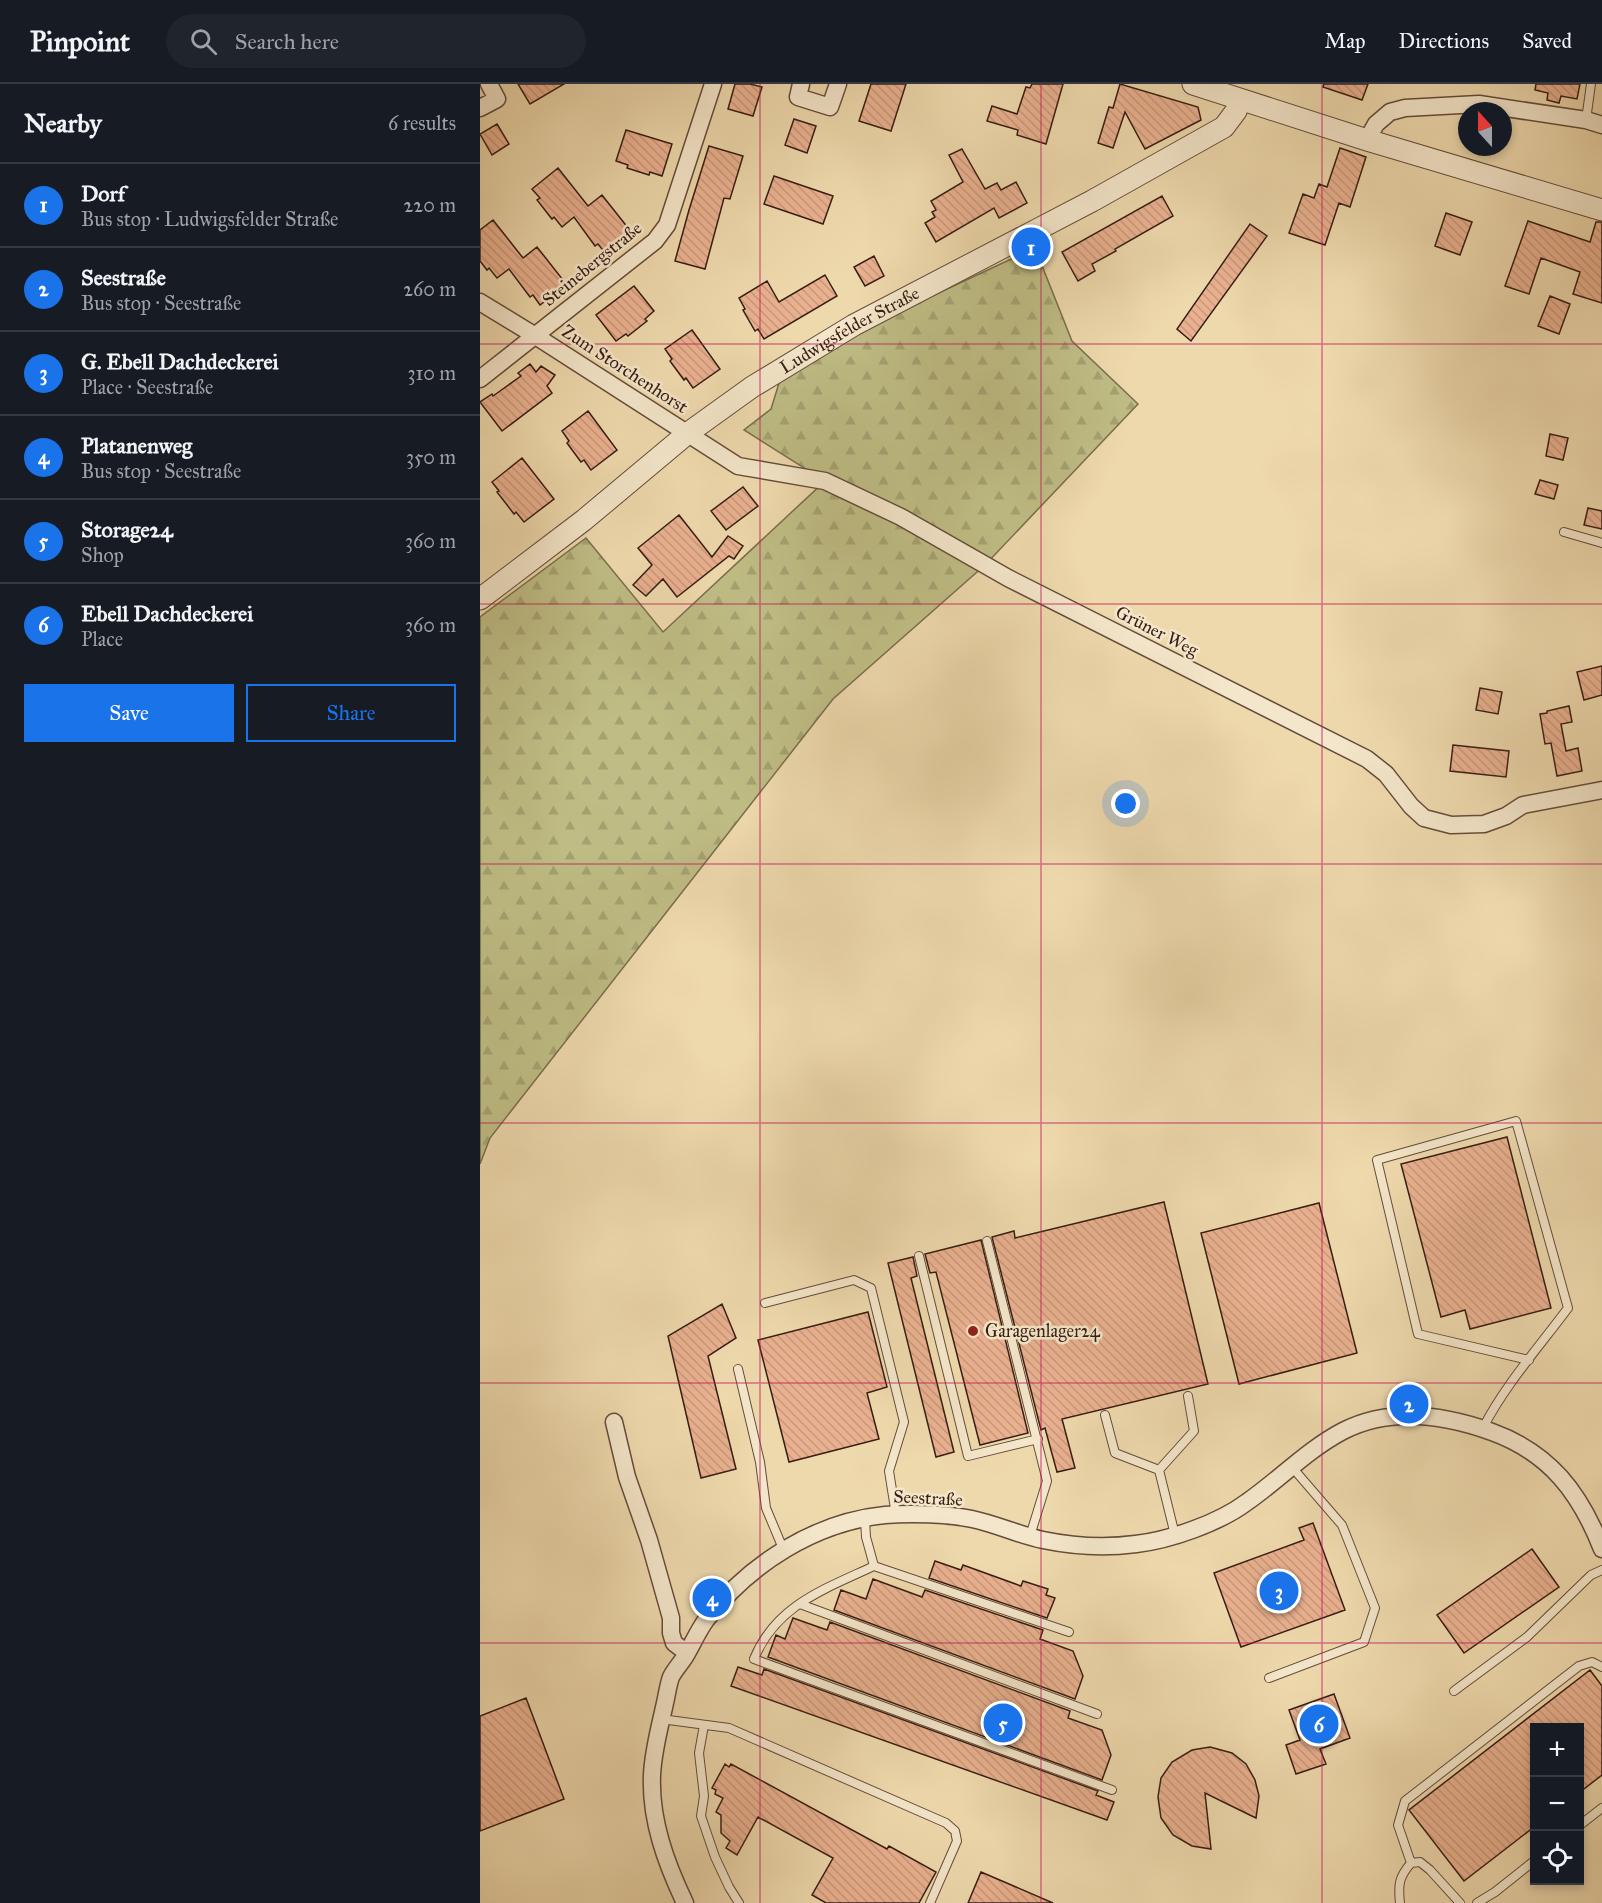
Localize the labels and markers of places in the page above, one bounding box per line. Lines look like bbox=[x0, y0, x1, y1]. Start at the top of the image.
pin: 1 bbox=[1012, 224, 1050, 270]
place label: Garagenlager24 bbox=[985, 1320, 1101, 1343]
marker: Garagenlager24 bbox=[966, 1324, 980, 1338]
pin: 2 bbox=[1390, 1382, 1428, 1426]
pin: 3 bbox=[1260, 1568, 1298, 1614]
pin: 4 bbox=[692, 1576, 732, 1621]
pin: 5 bbox=[984, 1700, 1022, 1746]
pin: 6 bbox=[1300, 1702, 1338, 1746]

